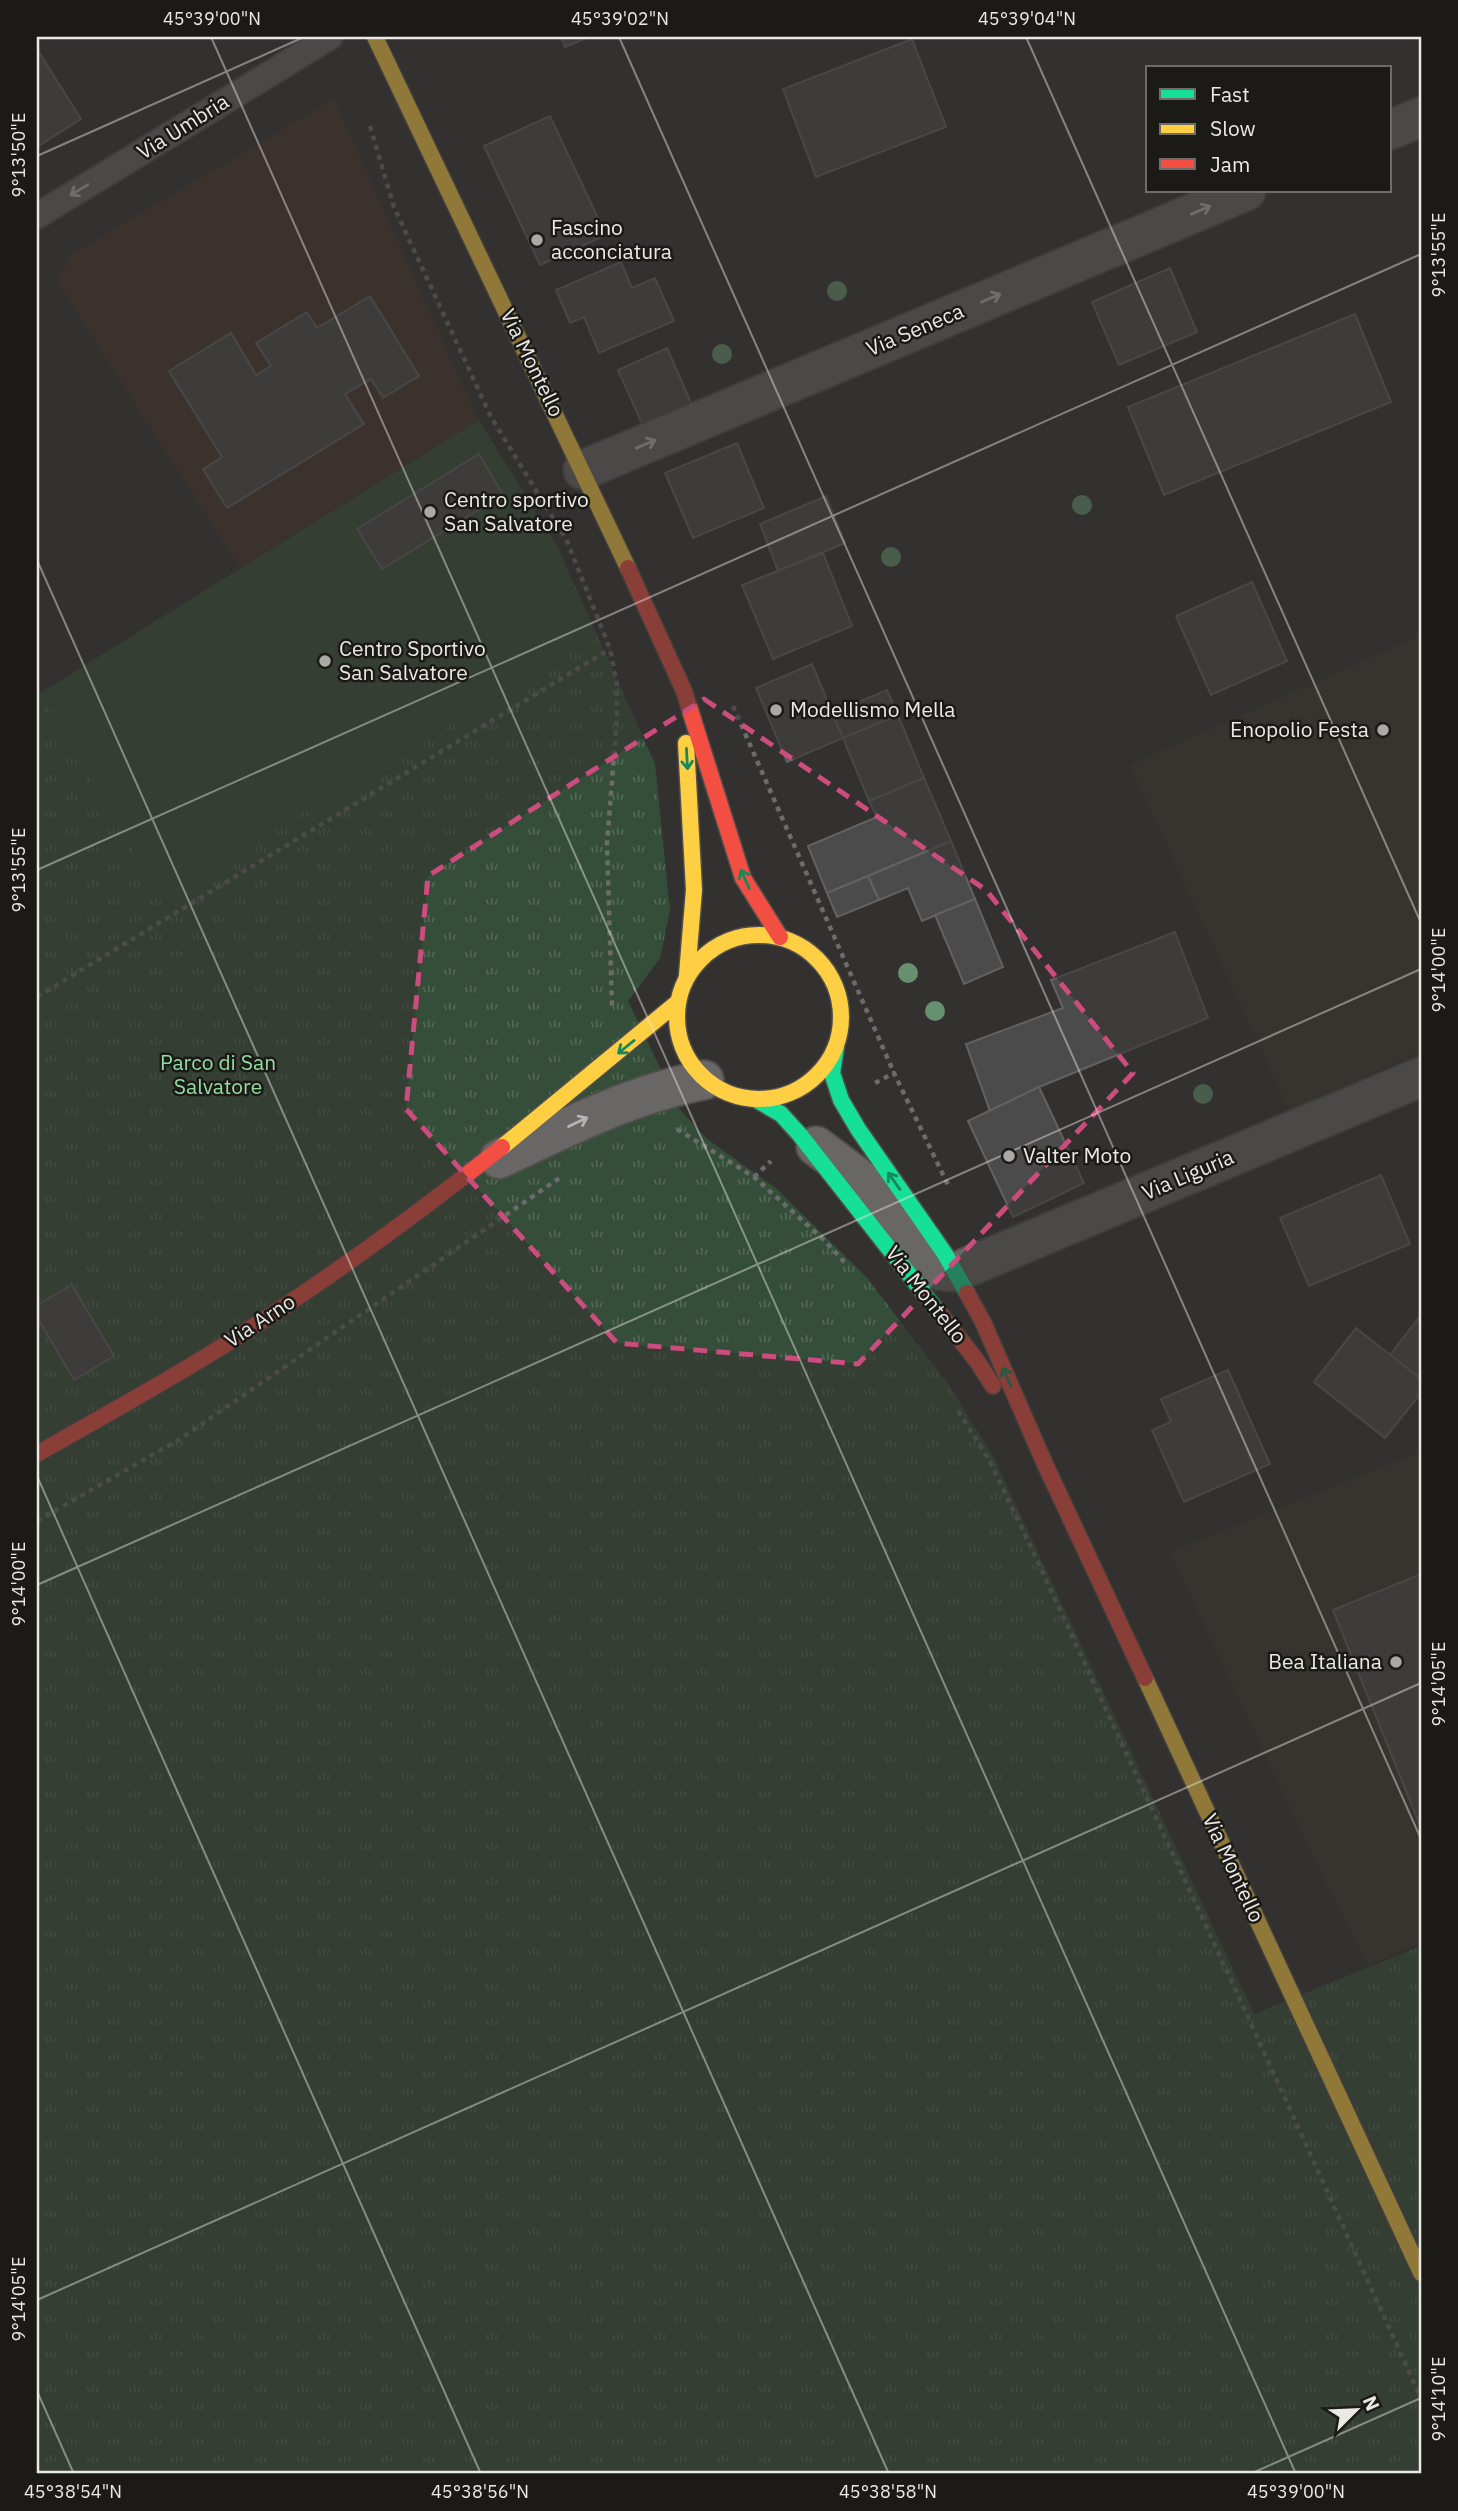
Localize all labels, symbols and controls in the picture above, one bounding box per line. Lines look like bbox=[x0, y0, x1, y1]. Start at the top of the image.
text: 45°39'00"N bbox=[163, 7, 261, 30]
text: 45°39'02"N bbox=[571, 7, 669, 30]
text: 45°39'04"N bbox=[978, 7, 1076, 30]
legend bbox=[1146, 66, 1392, 192]
text: Fast bbox=[1210, 80, 1250, 108]
street label: Via Umbria bbox=[131, 87, 234, 165]
text: 9°13'50"E bbox=[7, 113, 30, 197]
text: Slow bbox=[1210, 114, 1256, 142]
text: Jam bbox=[1210, 150, 1250, 178]
one-way arrow bbox=[70, 184, 90, 198]
one-way arrow bbox=[1190, 203, 1211, 216]
place label: Fascino acconciatura bbox=[551, 213, 672, 265]
text: 9°13'55"E bbox=[1427, 213, 1450, 297]
marker: Fascino acconciatura bbox=[529, 232, 545, 248]
one-way arrow bbox=[980, 291, 1001, 304]
street label: Via Seneca bbox=[862, 296, 968, 362]
street label: Via Montello bbox=[495, 304, 571, 421]
one-way arrow bbox=[635, 436, 656, 449]
place label: Centro sportivo San Salvatore bbox=[444, 485, 589, 537]
marker: Centro sportivo San Salvatore bbox=[422, 504, 438, 520]
place label: Centro Sportivo San Salvatore bbox=[339, 634, 486, 686]
marker: Centro Sportivo San Salvatore bbox=[317, 653, 333, 669]
place label: Modellismo Mella bbox=[790, 695, 955, 723]
marker: Modellismo Mella bbox=[768, 702, 784, 718]
place label: Enopolio Festa bbox=[1230, 715, 1369, 743]
marker: Enopolio Festa bbox=[1375, 722, 1391, 738]
one-way arrow bbox=[681, 747, 694, 770]
text: 9°13'55"E bbox=[7, 828, 30, 912]
one-way arrow bbox=[738, 869, 751, 890]
text: 9°14'00"E bbox=[1427, 928, 1450, 1012]
one-way arrow bbox=[617, 1039, 635, 1054]
park label: Parco di San Salvatore bbox=[160, 1048, 276, 1100]
one-way arrow bbox=[567, 1115, 588, 1128]
place label: Valter Moto bbox=[1023, 1141, 1131, 1169]
street label: Via Liguria bbox=[1137, 1142, 1238, 1206]
marker: Valter Moto bbox=[1001, 1148, 1017, 1164]
one-way arrow bbox=[887, 1172, 901, 1191]
street label: Via Montello bbox=[880, 1240, 974, 1349]
street label: Via Arno bbox=[219, 1287, 300, 1353]
one-way arrow bbox=[1000, 1367, 1013, 1388]
text: 9°14'00"E bbox=[7, 1542, 30, 1626]
text: 9°14'05"E bbox=[1427, 1642, 1450, 1726]
place label: Bea Italiana bbox=[1268, 1647, 1382, 1675]
marker: Bea Italiana bbox=[1388, 1654, 1404, 1670]
street label: Via Montello bbox=[1197, 1809, 1271, 1926]
text: 9°14'05"E bbox=[7, 2257, 30, 2341]
text: 9°14'10"E bbox=[1427, 2357, 1450, 2441]
north arrow bbox=[1322, 2374, 1392, 2444]
text: N bbox=[1358, 2392, 1385, 2414]
text: 45°38'54"N bbox=[24, 2480, 122, 2503]
text: 45°38'56"N bbox=[431, 2480, 529, 2503]
text: 45°38'58"N bbox=[839, 2480, 937, 2503]
text: 45°39'00"N bbox=[1247, 2480, 1345, 2503]

